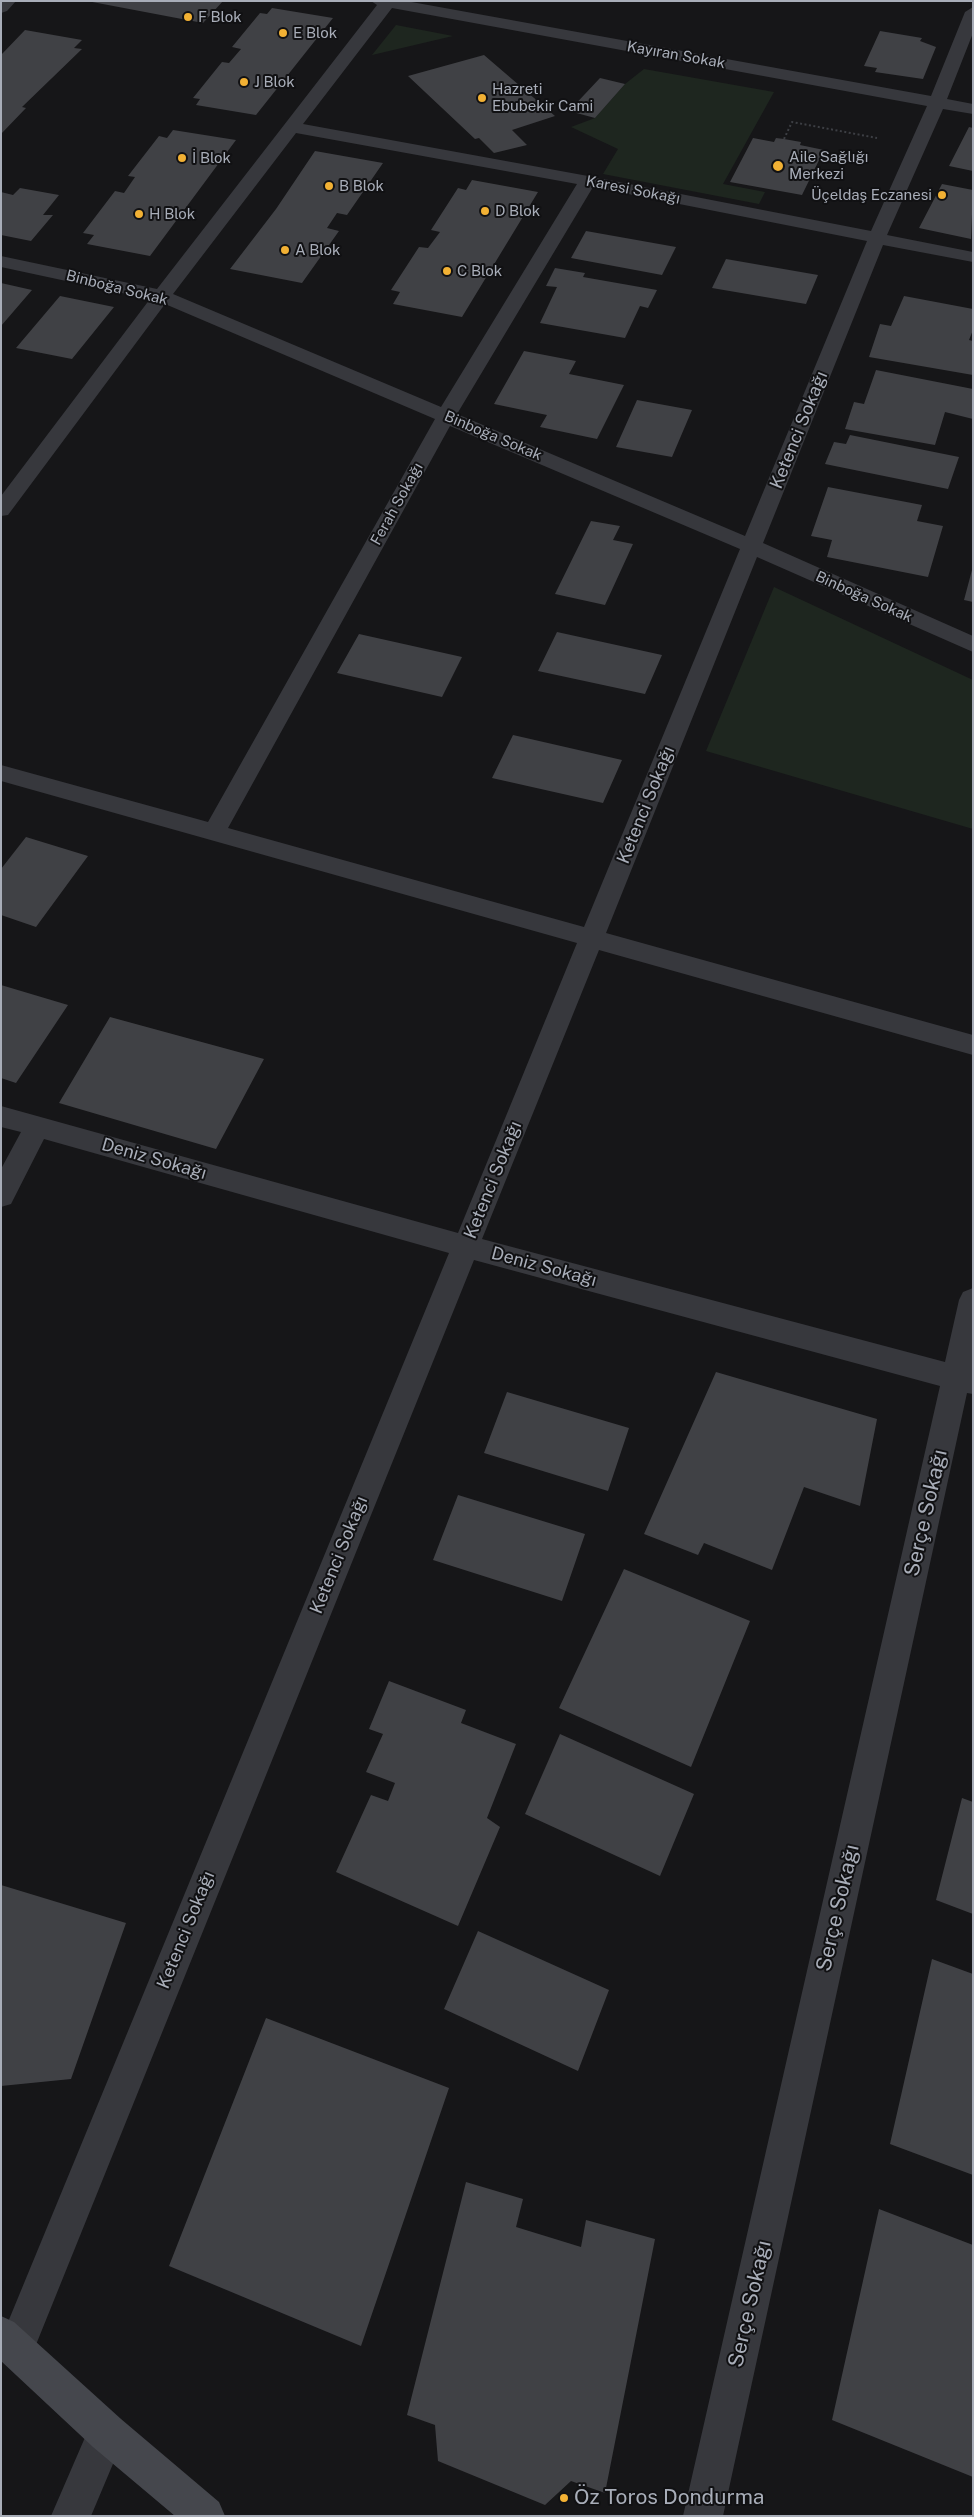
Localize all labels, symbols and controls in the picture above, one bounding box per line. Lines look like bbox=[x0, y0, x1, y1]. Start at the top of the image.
place label: F Blok bbox=[198, 8, 242, 26]
marker: F Blok bbox=[182, 11, 194, 23]
place label: E Blok bbox=[293, 24, 337, 42]
marker: E Blok bbox=[277, 27, 289, 39]
street label: Kayıran Sokak bbox=[625, 37, 727, 73]
place label: J Blok bbox=[254, 73, 295, 91]
marker: J Blok bbox=[238, 76, 250, 88]
place label: Hazreti Ebubekir Cami bbox=[492, 80, 593, 115]
marker: Hazreti Ebubekir Cami bbox=[476, 92, 488, 104]
place label: Aile Sağlığı Merkezi bbox=[789, 148, 868, 183]
place label: İ Blok bbox=[192, 149, 231, 167]
marker: İ Blok bbox=[176, 152, 188, 164]
marker: Aile Sağlığı Merkezi bbox=[771, 159, 785, 173]
street label: Karesi Sokağı bbox=[584, 172, 682, 208]
place label: B Blok bbox=[339, 177, 384, 195]
marker: B Blok bbox=[323, 180, 335, 192]
place label: Üçeldaş Eczanesi bbox=[811, 186, 932, 204]
marker: Üçeldaş Eczanesi bbox=[936, 189, 948, 201]
place label: D Blok bbox=[495, 202, 540, 220]
place label: H Blok bbox=[149, 205, 195, 223]
marker: D Blok bbox=[479, 205, 491, 217]
marker: H Blok bbox=[133, 208, 145, 220]
place label: A Blok bbox=[295, 241, 340, 259]
marker: A Blok bbox=[279, 244, 291, 256]
place label: C Blok bbox=[457, 262, 502, 280]
marker: C Blok bbox=[441, 265, 453, 277]
street label: Binboğa Sokak bbox=[64, 267, 170, 309]
street label: Ketenci Sokağı bbox=[766, 368, 832, 492]
street label: Binboğa Sokak bbox=[441, 407, 545, 465]
street label: Ferah Sokağı bbox=[367, 460, 427, 548]
street label: Binboğa Sokak bbox=[813, 568, 915, 626]
street label: Ketenci Sokağı bbox=[613, 743, 679, 867]
street label: Ketenci Sokağı bbox=[460, 1118, 526, 1242]
street label: Deniz Sokağı bbox=[99, 1134, 209, 1184]
street label: Deniz Sokağı bbox=[489, 1243, 599, 1291]
street label: Serçe Sokağı bbox=[899, 1447, 953, 1579]
street label: Ketenci Sokağı bbox=[306, 1493, 372, 1617]
street label: Serçe Sokağı bbox=[811, 1842, 865, 1974]
street label: Ketenci Sokağı bbox=[153, 1868, 219, 1992]
street label: Serçe Sokağı bbox=[723, 2238, 777, 2370]
place label: Öz Toros Dondurma bbox=[574, 2485, 764, 2511]
marker: Öz Toros Dondurma bbox=[558, 2492, 570, 2504]

